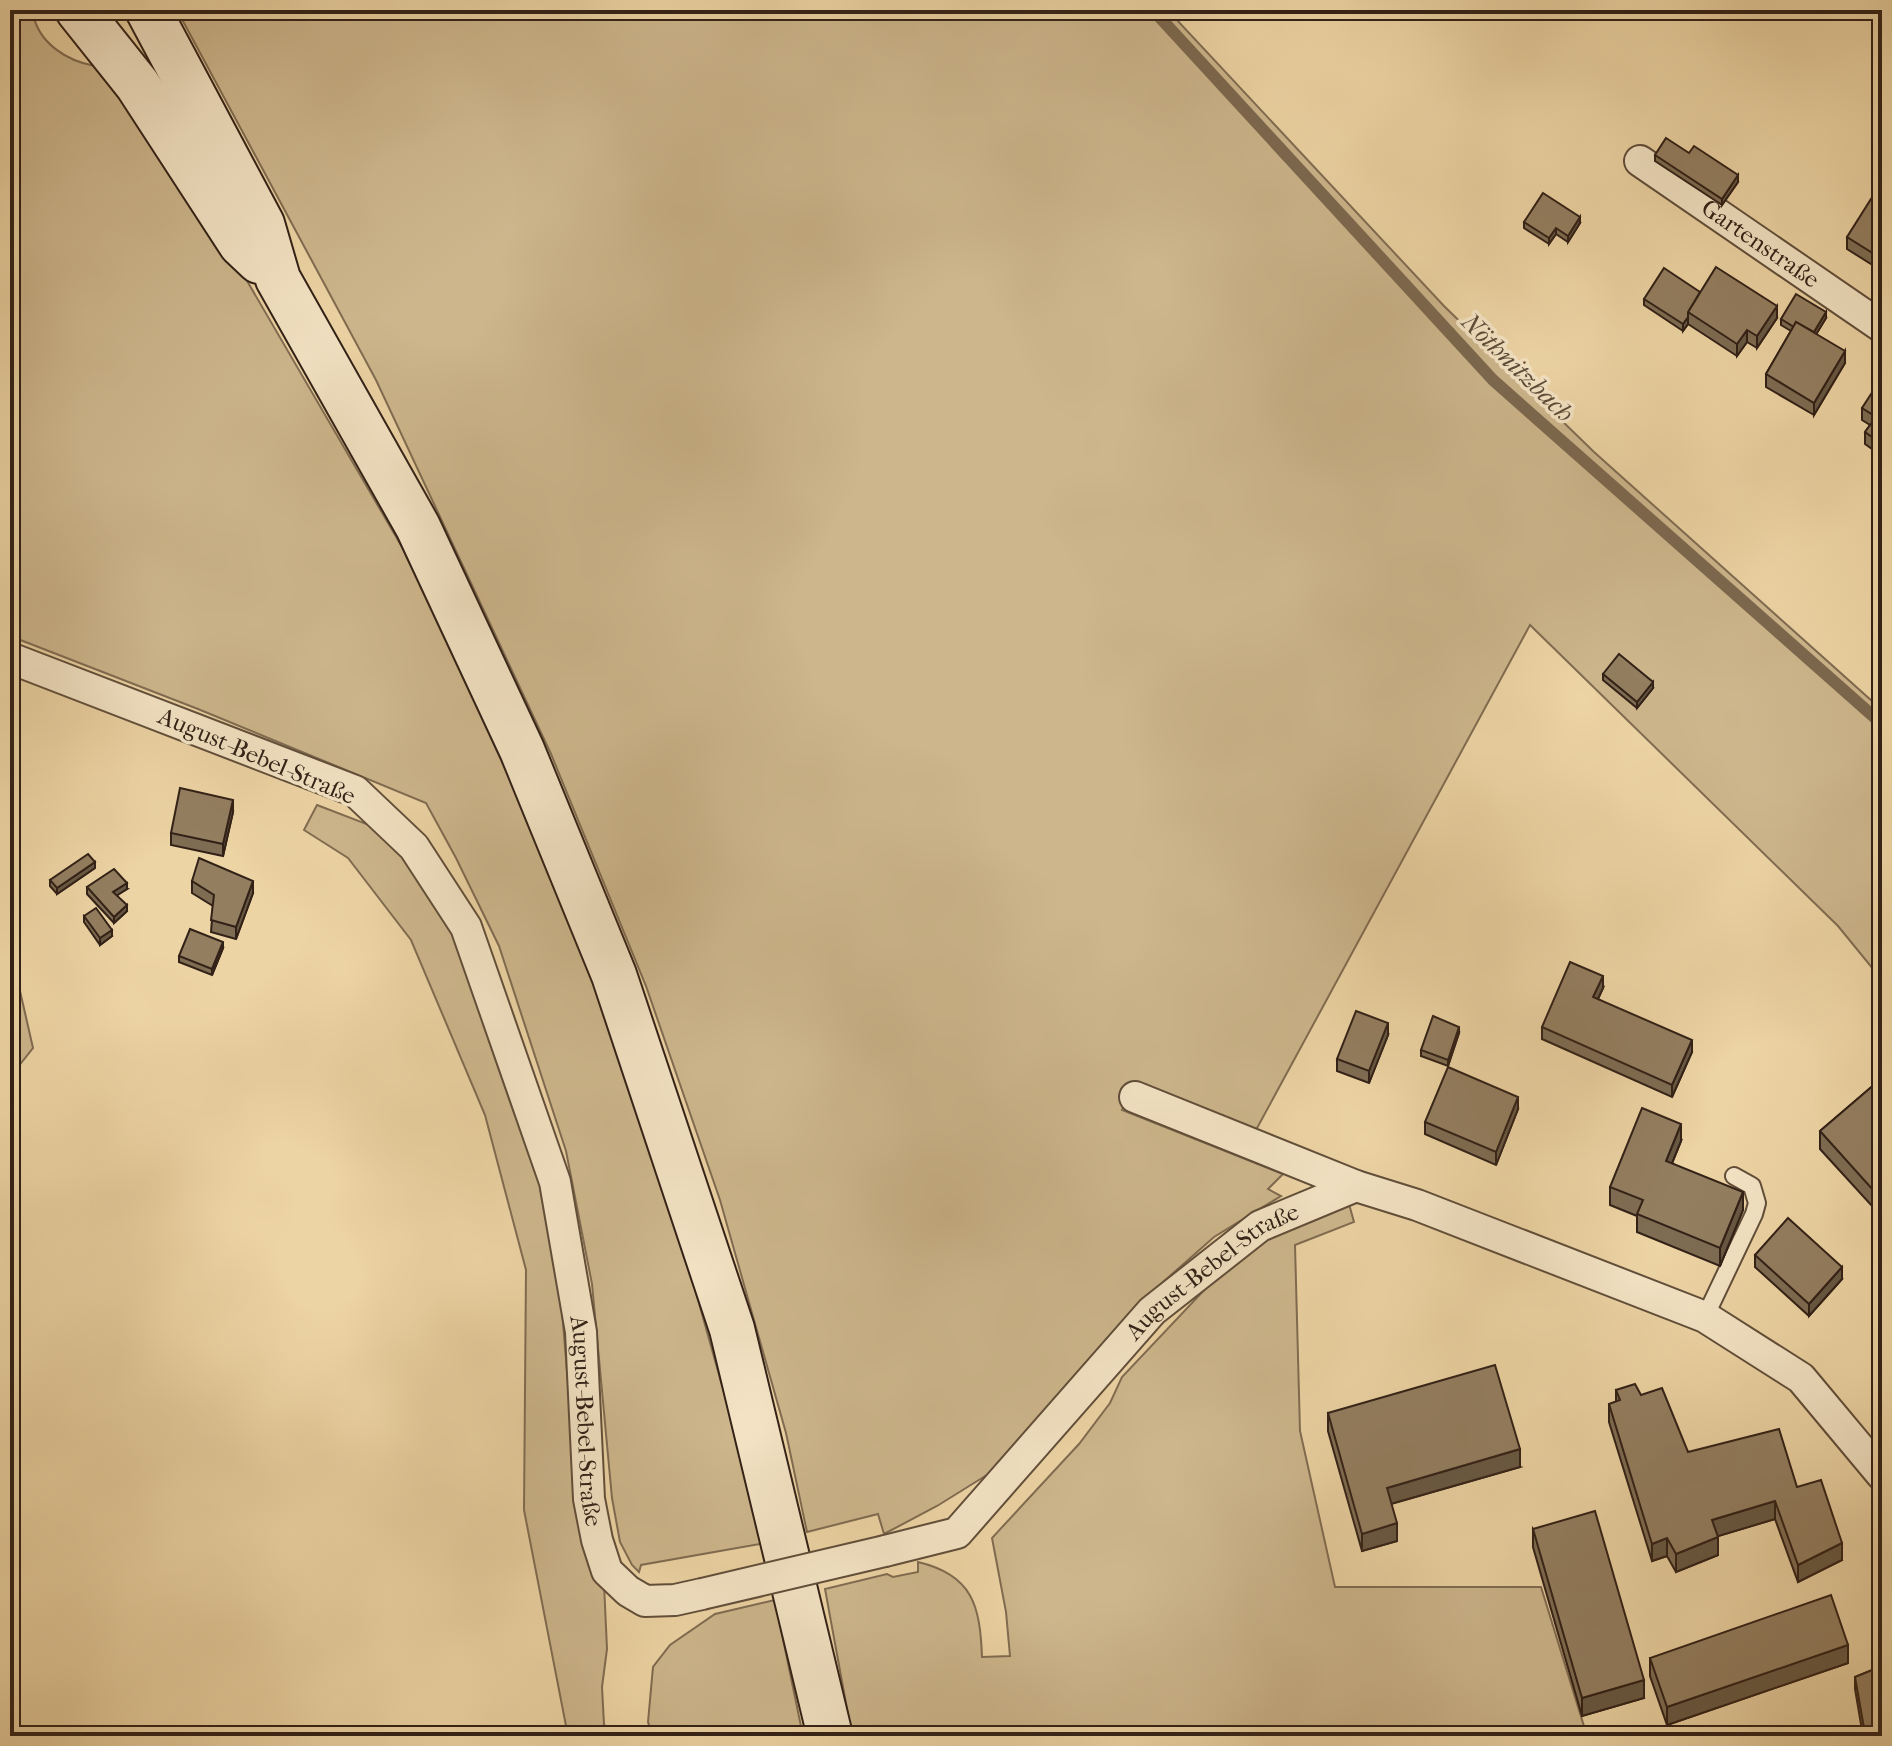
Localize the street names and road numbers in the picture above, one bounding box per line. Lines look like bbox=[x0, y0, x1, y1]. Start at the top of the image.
street label: Gartenstraße bbox=[1696, 193, 1825, 294]
street label: August-Bebel-Straße bbox=[153, 701, 360, 810]
street label: August-Bebel-Straße bbox=[1119, 1197, 1303, 1346]
street label: August-Bebel-Straße bbox=[564, 1312, 608, 1529]

